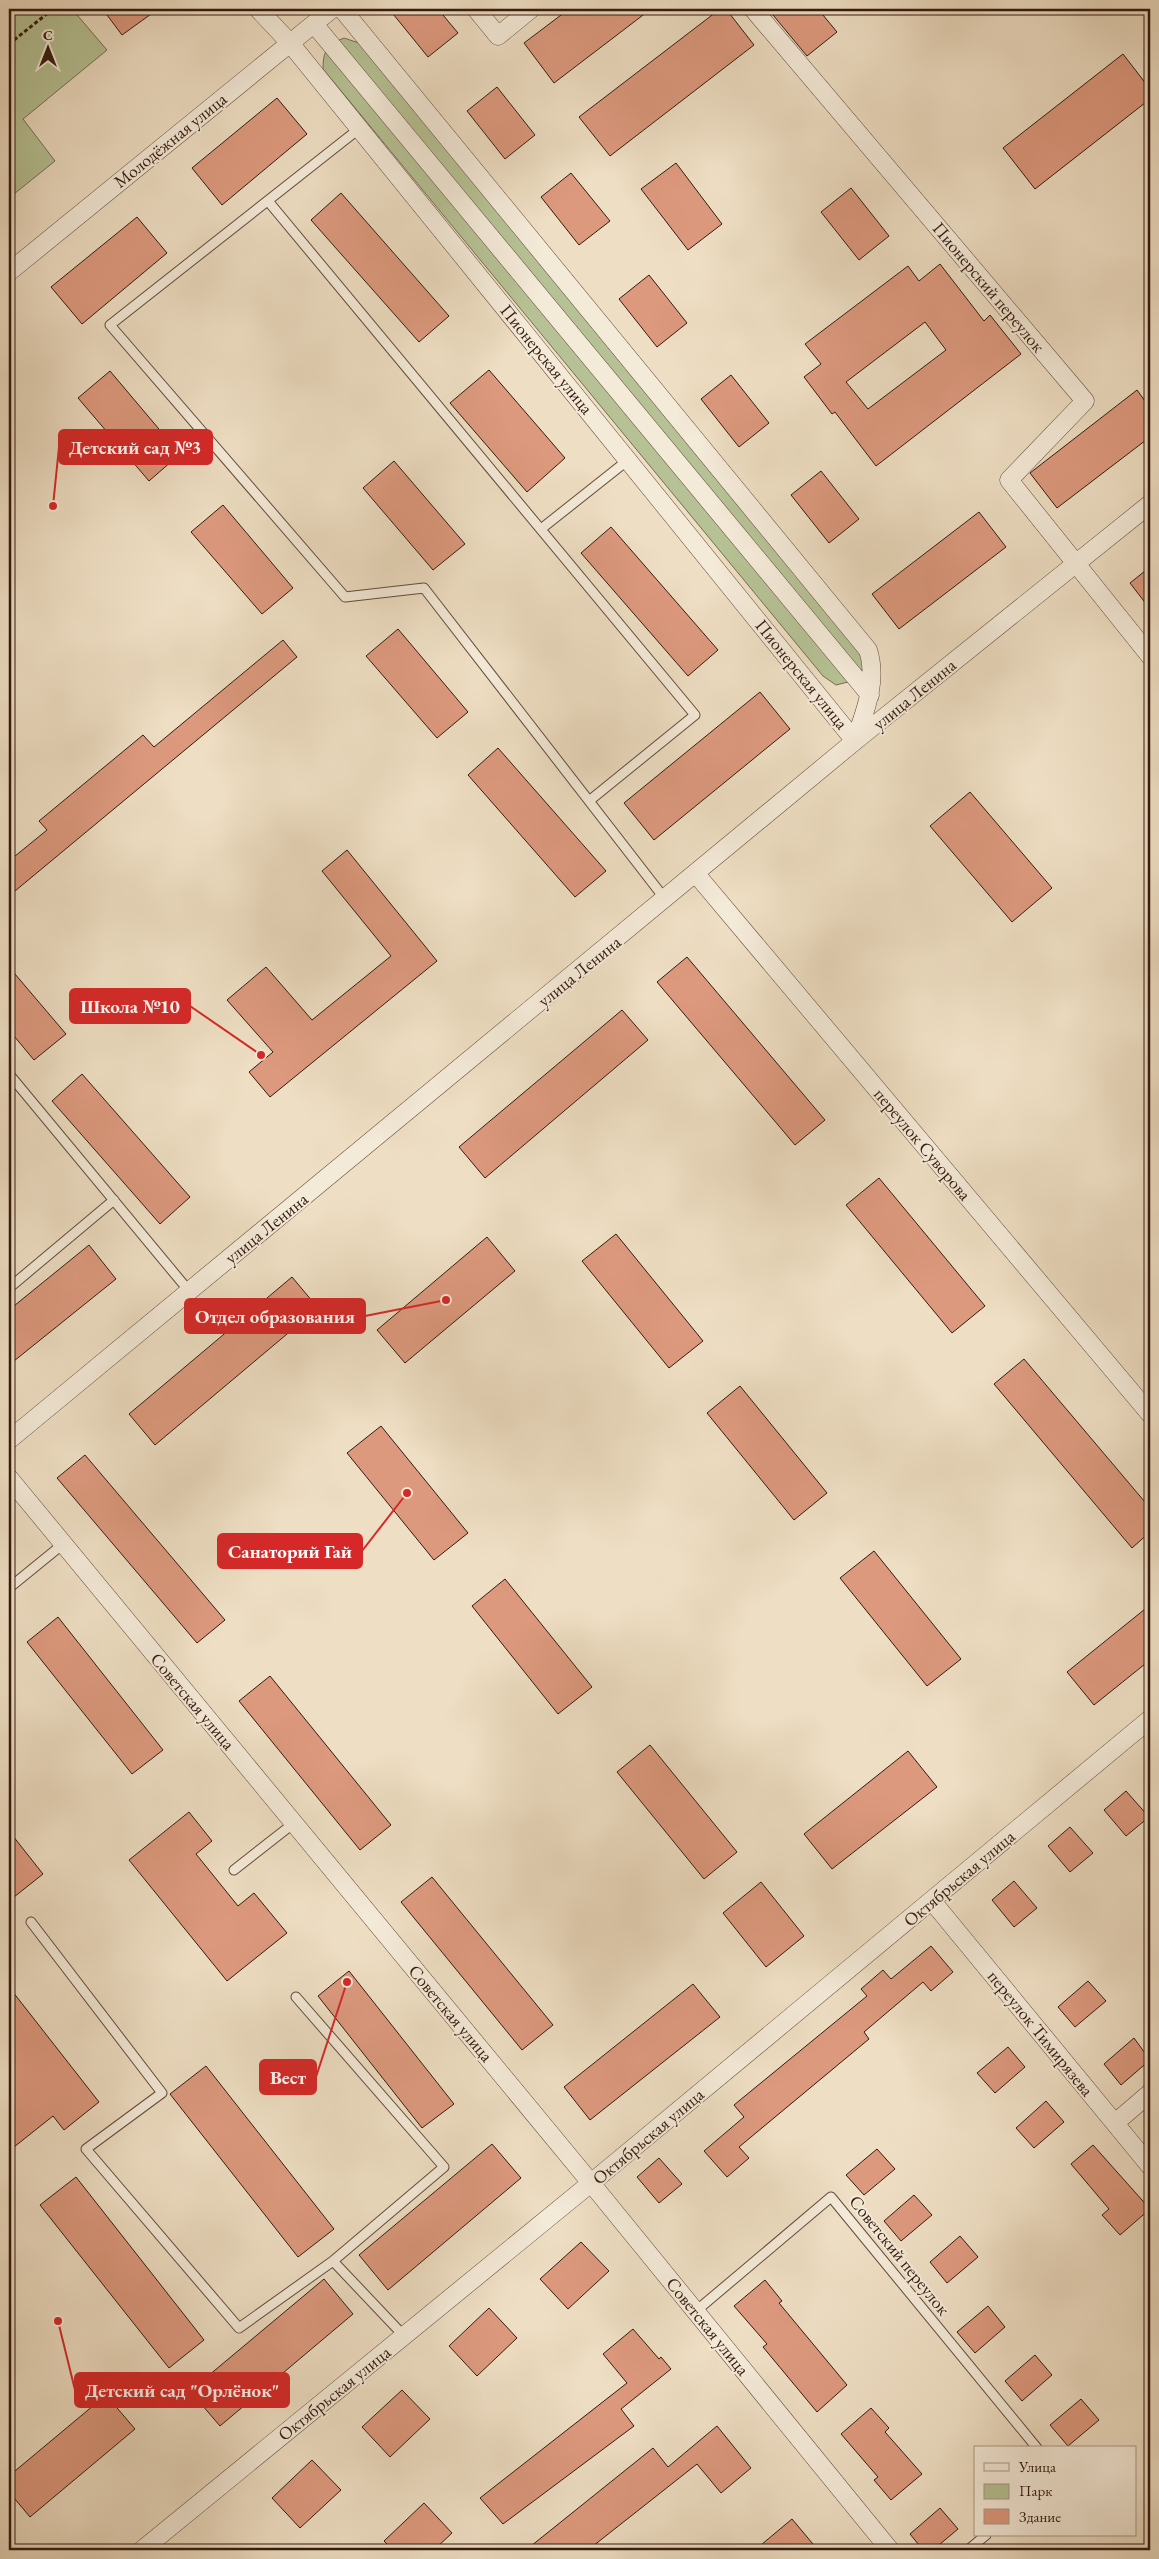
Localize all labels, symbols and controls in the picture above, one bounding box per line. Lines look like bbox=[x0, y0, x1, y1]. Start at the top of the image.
north arrow bbox=[22, 22, 72, 72]
text: С bbox=[43, 26, 53, 44]
street label: Молодёжная улица bbox=[109, 87, 232, 193]
street label: Пионерский переулок bbox=[928, 217, 1051, 357]
street label: Пионерская улица bbox=[495, 299, 599, 419]
callout: Детский сад №3 bbox=[59, 430, 212, 464]
text: Детский сад №3 bbox=[69, 435, 201, 460]
street label: Пионерская улица bbox=[750, 614, 854, 734]
street label: улица Ленина bbox=[868, 653, 961, 735]
street label: улица Ленина bbox=[533, 930, 626, 1012]
callout: Школа №10 bbox=[70, 989, 190, 1023]
text: Школа №10 bbox=[80, 994, 180, 1019]
street label: переулок Суворова bbox=[869, 1083, 977, 1206]
street label: улица Ленина bbox=[220, 1187, 313, 1269]
callout: Отдел образования bbox=[185, 1299, 365, 1333]
text: Отдел образования bbox=[195, 1304, 355, 1329]
callout: Санаторий Гай bbox=[218, 1534, 362, 1568]
text: Санаторий Гай bbox=[228, 1539, 352, 1564]
street label: Советская улица bbox=[146, 1648, 241, 1755]
street label: Октябрьская улица bbox=[898, 1824, 1020, 1931]
street label: Советская улица bbox=[404, 1960, 499, 2067]
street label: переулок Тимирязева bbox=[983, 1965, 1100, 2101]
callout: Вест bbox=[260, 2060, 316, 2094]
text: Вест bbox=[270, 2065, 307, 2090]
street label: Октябрьская улица bbox=[587, 2082, 709, 2189]
street label: Советский переулок bbox=[844, 2190, 956, 2320]
street label: Советская улица bbox=[661, 2272, 755, 2380]
street label: Октябрьская улица bbox=[273, 2340, 396, 2446]
callout: Детский сад "Орлёнок" bbox=[75, 2373, 289, 2407]
text: Детский сад "Орлёнок" bbox=[85, 2378, 279, 2403]
legend bbox=[974, 2446, 1136, 2536]
text: Улица bbox=[1018, 2457, 1056, 2476]
text: Парк bbox=[1019, 2481, 1052, 2500]
text: Здание bbox=[1019, 2507, 1061, 2526]

